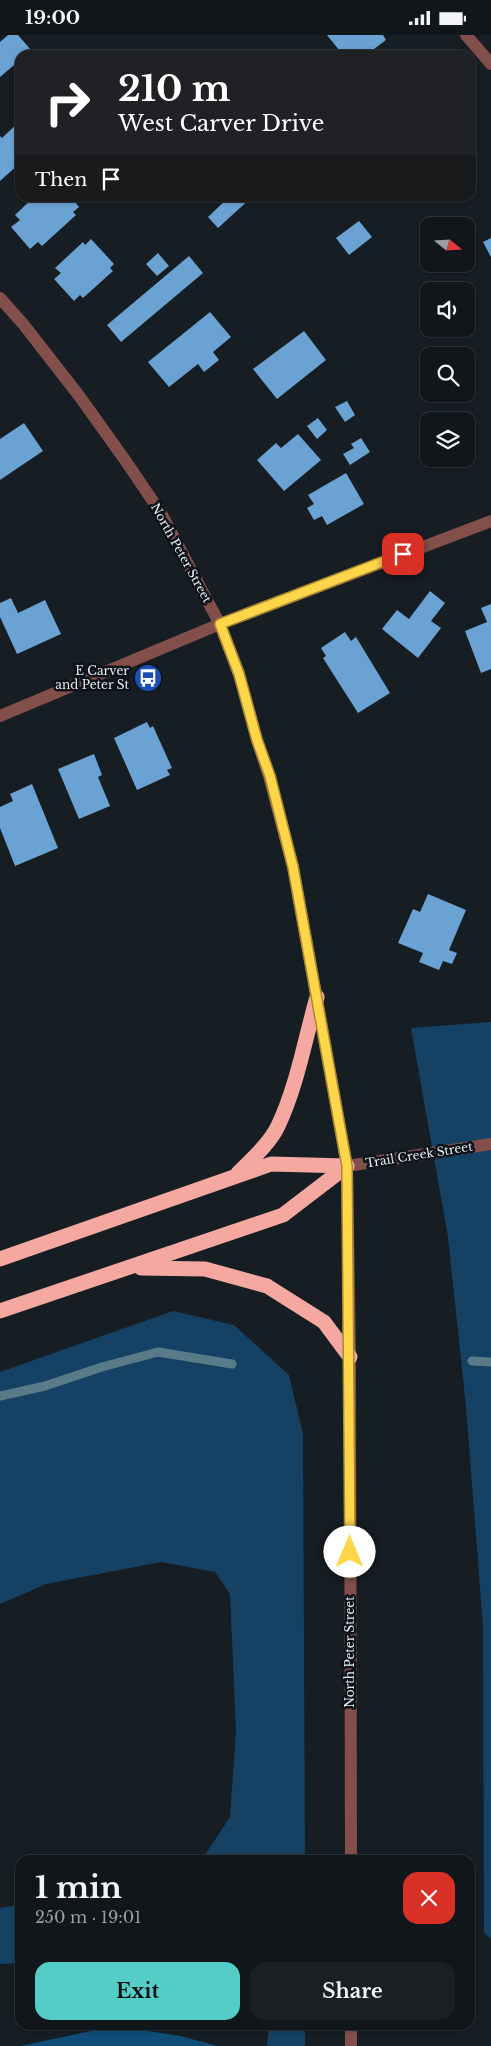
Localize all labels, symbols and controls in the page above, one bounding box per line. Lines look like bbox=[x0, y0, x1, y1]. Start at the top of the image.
text: 19:00 bbox=[25, 6, 80, 29]
text: 210 m bbox=[118, 67, 231, 110]
icon: right bbox=[35, 70, 100, 135]
text: West Carver Drive bbox=[118, 110, 324, 137]
icon: arrive bbox=[97, 165, 125, 193]
text: Then bbox=[35, 168, 87, 191]
north arrow bbox=[420, 217, 475, 273]
map controls bbox=[420, 217, 475, 467]
button: sound bbox=[420, 282, 475, 337]
button: search bbox=[420, 347, 475, 402]
button: layers bbox=[420, 412, 475, 467]
street label: North Peter Street bbox=[148, 500, 215, 606]
pin bbox=[382, 533, 424, 575]
icon: arrive bbox=[389, 540, 417, 568]
place label: E Carver and Peter St bbox=[55, 663, 129, 692]
bus stop icon: E Carver and Peter St bbox=[133, 663, 163, 693]
street label: Trail Creek Street bbox=[364, 1139, 474, 1170]
position arrow bbox=[323, 1525, 375, 1577]
street label: North Peter Street bbox=[342, 1596, 357, 1708]
text: 1 min bbox=[35, 1869, 122, 1906]
button: close bbox=[403, 1872, 455, 1924]
text: 250 m · 19:01 bbox=[35, 1907, 141, 1927]
button: Exit bbox=[35, 1962, 240, 2020]
button: Share bbox=[250, 1962, 455, 2020]

